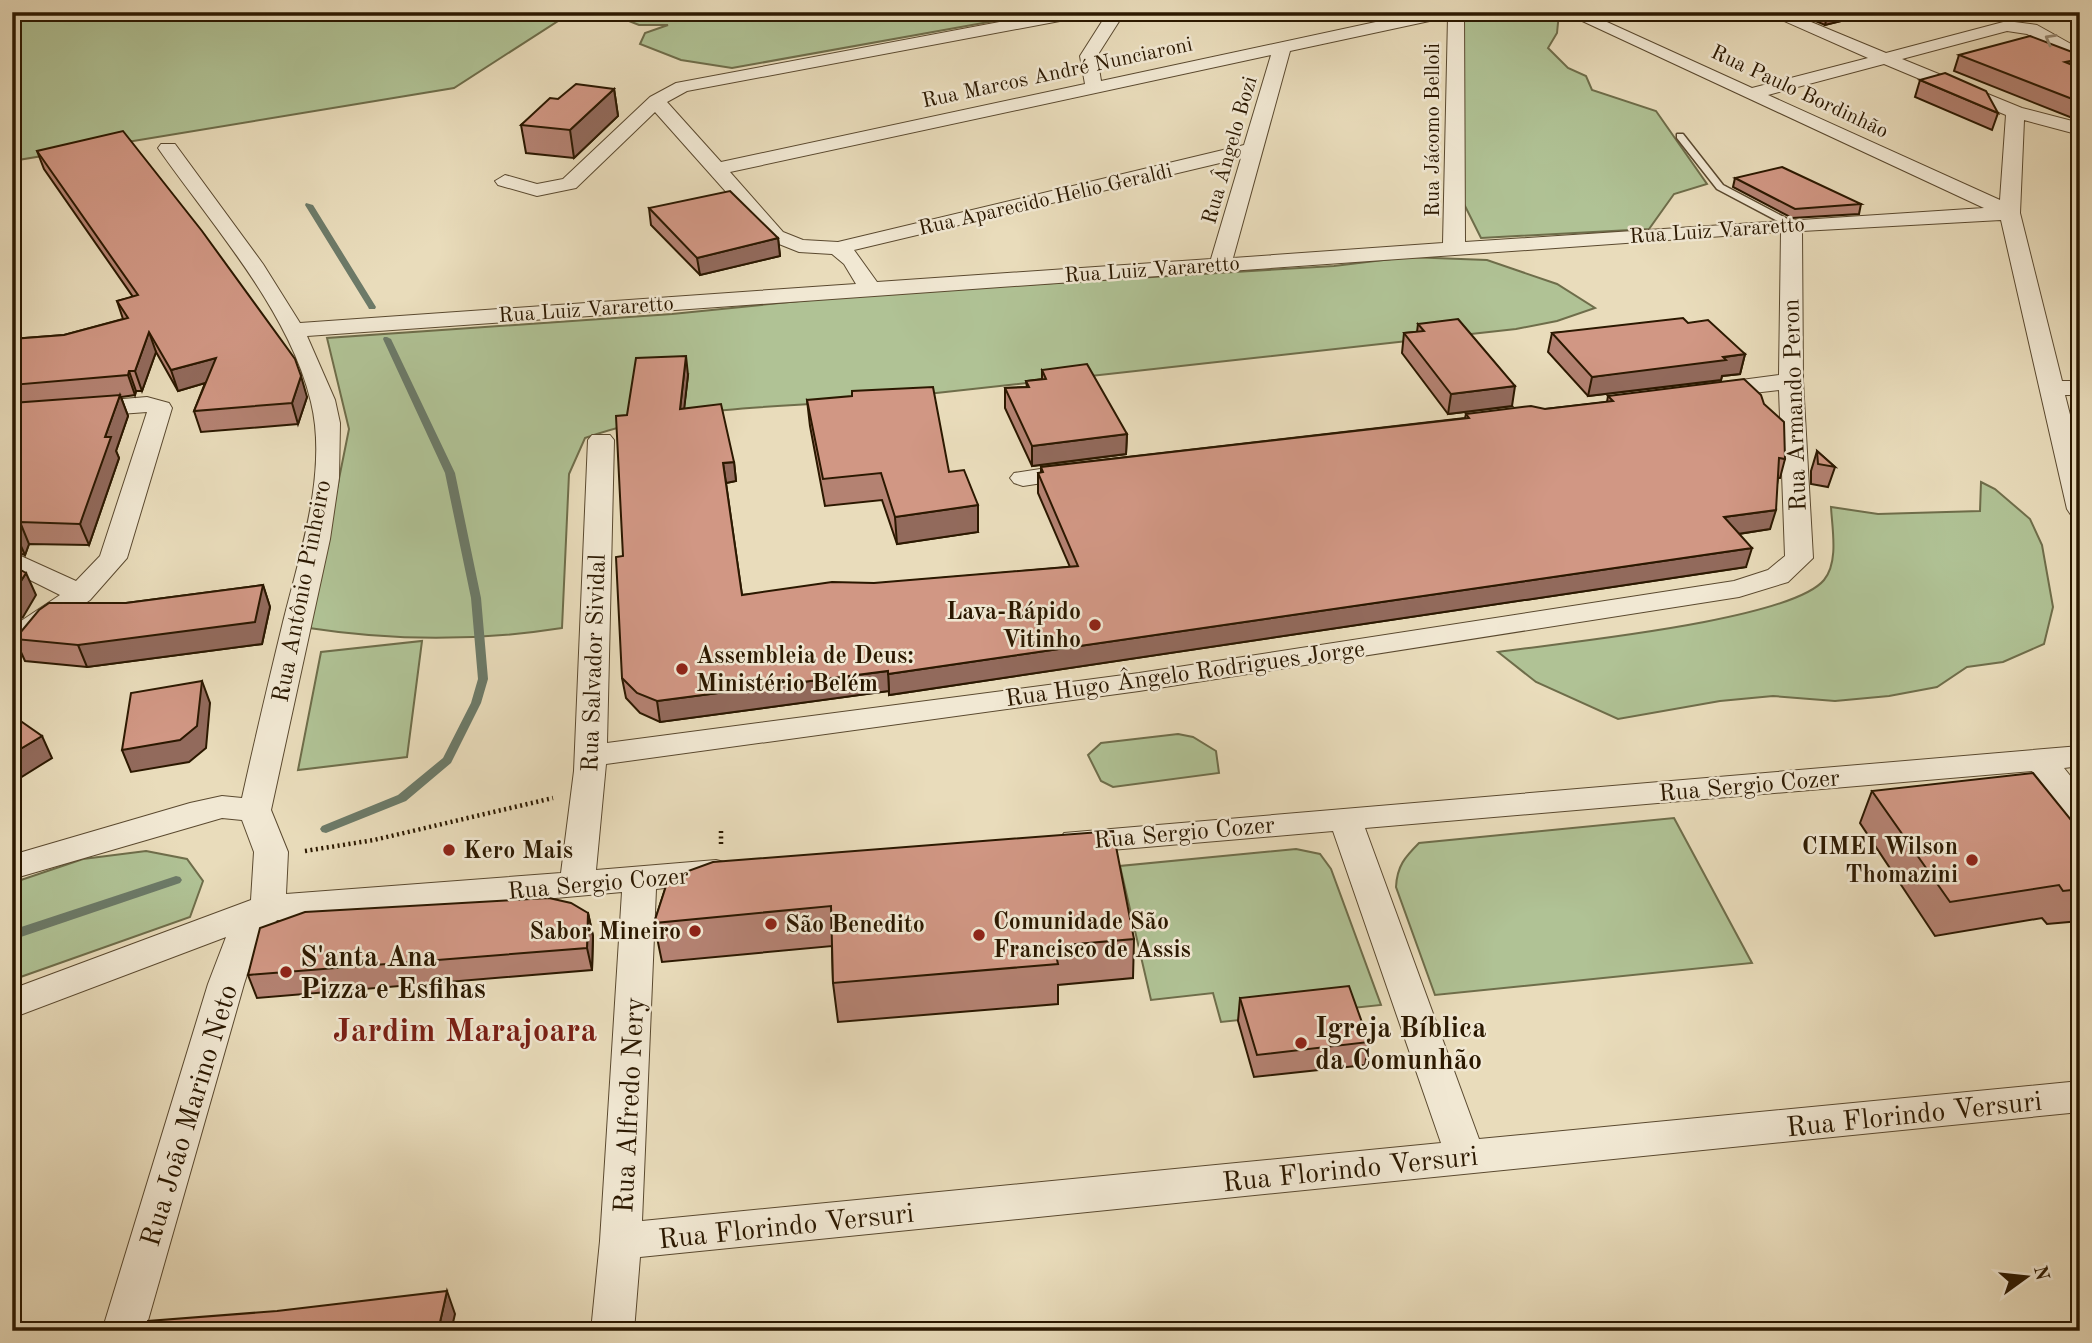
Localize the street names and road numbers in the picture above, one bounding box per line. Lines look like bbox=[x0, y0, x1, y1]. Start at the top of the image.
street label: Rua Marcos André Nunciaroni bbox=[920, 34, 1195, 112]
street label: Rua Paulo Bordinhão bbox=[1707, 42, 1891, 143]
street label: Rua Jácomo Belloli bbox=[1423, 43, 1444, 217]
street label: Rua Ângelo Bozi bbox=[1195, 73, 1262, 227]
street label: Rua Aparecido Helio Geraldi bbox=[916, 161, 1174, 240]
street label: Rua Luiz Vararetto bbox=[1629, 215, 1806, 248]
street label: Rua Luiz Vararetto bbox=[1064, 254, 1241, 287]
street label: Rua Luiz Vararetto bbox=[498, 294, 675, 327]
street label: Rua Armando Peron bbox=[1780, 298, 1812, 512]
street label: Rua Antônio Pinheiro bbox=[270, 478, 336, 705]
street label: Rua Salvador Sividal bbox=[579, 554, 611, 772]
street label: Rua Hugo Ângelo Rodrigues Jorge bbox=[1003, 634, 1367, 712]
street label: Rua Sergio Cozer bbox=[1658, 767, 1841, 807]
street label: Rua Sergio Cozer bbox=[1093, 814, 1276, 854]
street label: Rua Sergio Cozer bbox=[507, 865, 690, 905]
street label: Rua João Marino Neto bbox=[138, 981, 244, 1250]
street label: Rua Alfredo Nery bbox=[611, 996, 651, 1214]
street label: Rua Florindo Versuri bbox=[1785, 1089, 2044, 1143]
street label: Rua Florindo Versuri bbox=[1221, 1144, 1480, 1198]
street label: Rua Florindo Versuri bbox=[657, 1201, 916, 1255]

